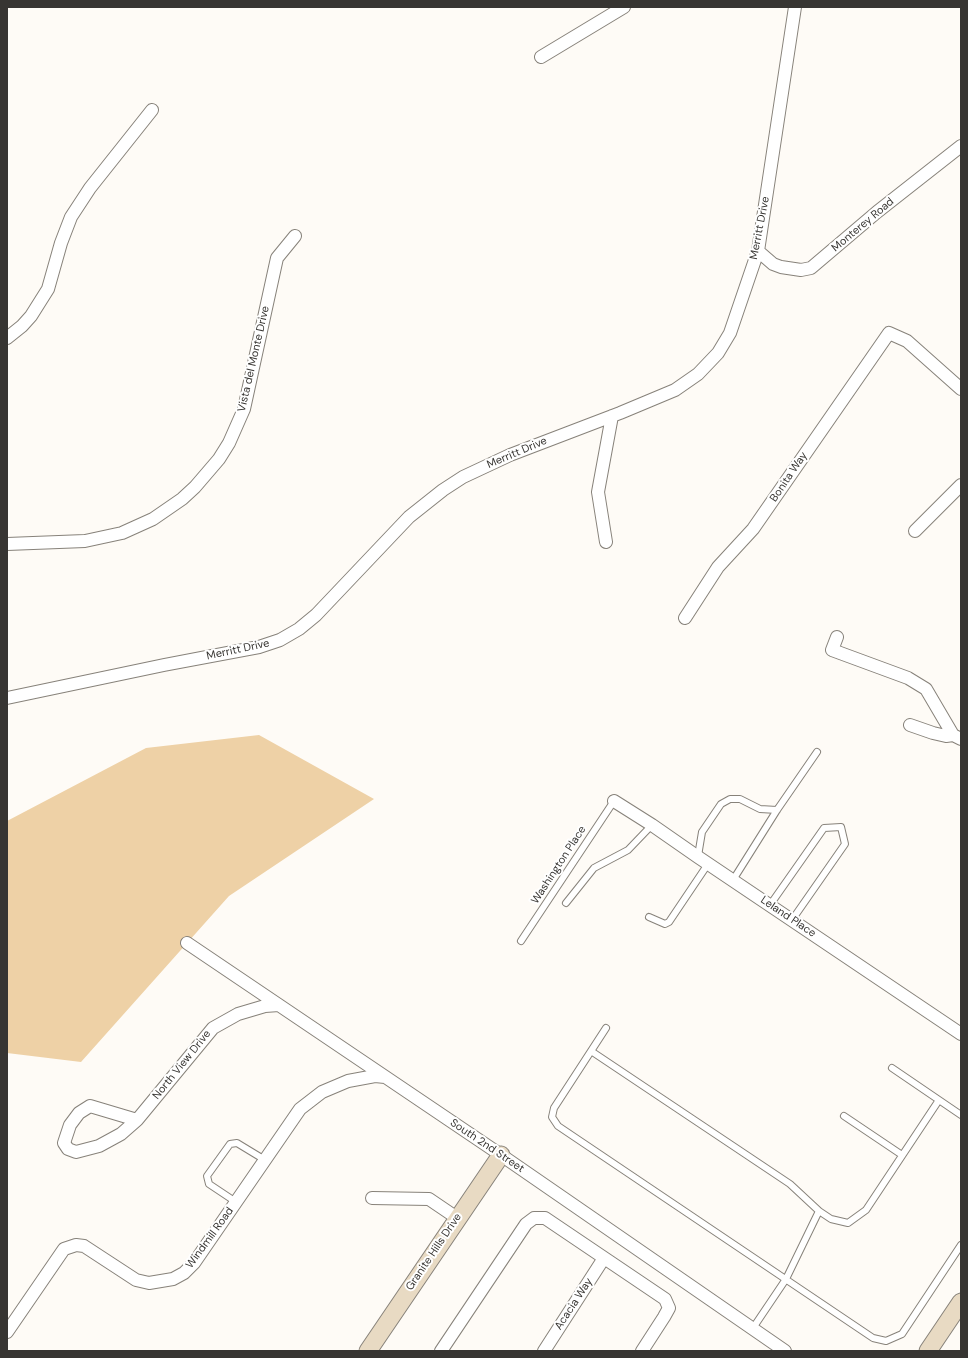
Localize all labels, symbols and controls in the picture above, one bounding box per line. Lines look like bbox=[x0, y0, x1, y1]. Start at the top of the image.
street label: Merritt Drive bbox=[747, 195, 773, 261]
street label: Monterey Road bbox=[829, 195, 897, 255]
street label: Vista del Monte Drive bbox=[235, 305, 273, 413]
street label: Merritt Drive bbox=[485, 434, 549, 472]
street label: Bonita Way bbox=[767, 450, 811, 504]
street label: Merritt Drive bbox=[205, 637, 271, 663]
street label: Washington Place bbox=[529, 824, 589, 906]
street label: Leland Place bbox=[758, 894, 818, 940]
street label: North View Drive bbox=[150, 1028, 214, 1102]
street label: South 2nd Street bbox=[447, 1116, 527, 1176]
street label: Windmill Road bbox=[183, 1205, 237, 1271]
street label: Granite Hills Drive bbox=[403, 1211, 465, 1293]
street label: Acacia Way bbox=[552, 1276, 596, 1332]

